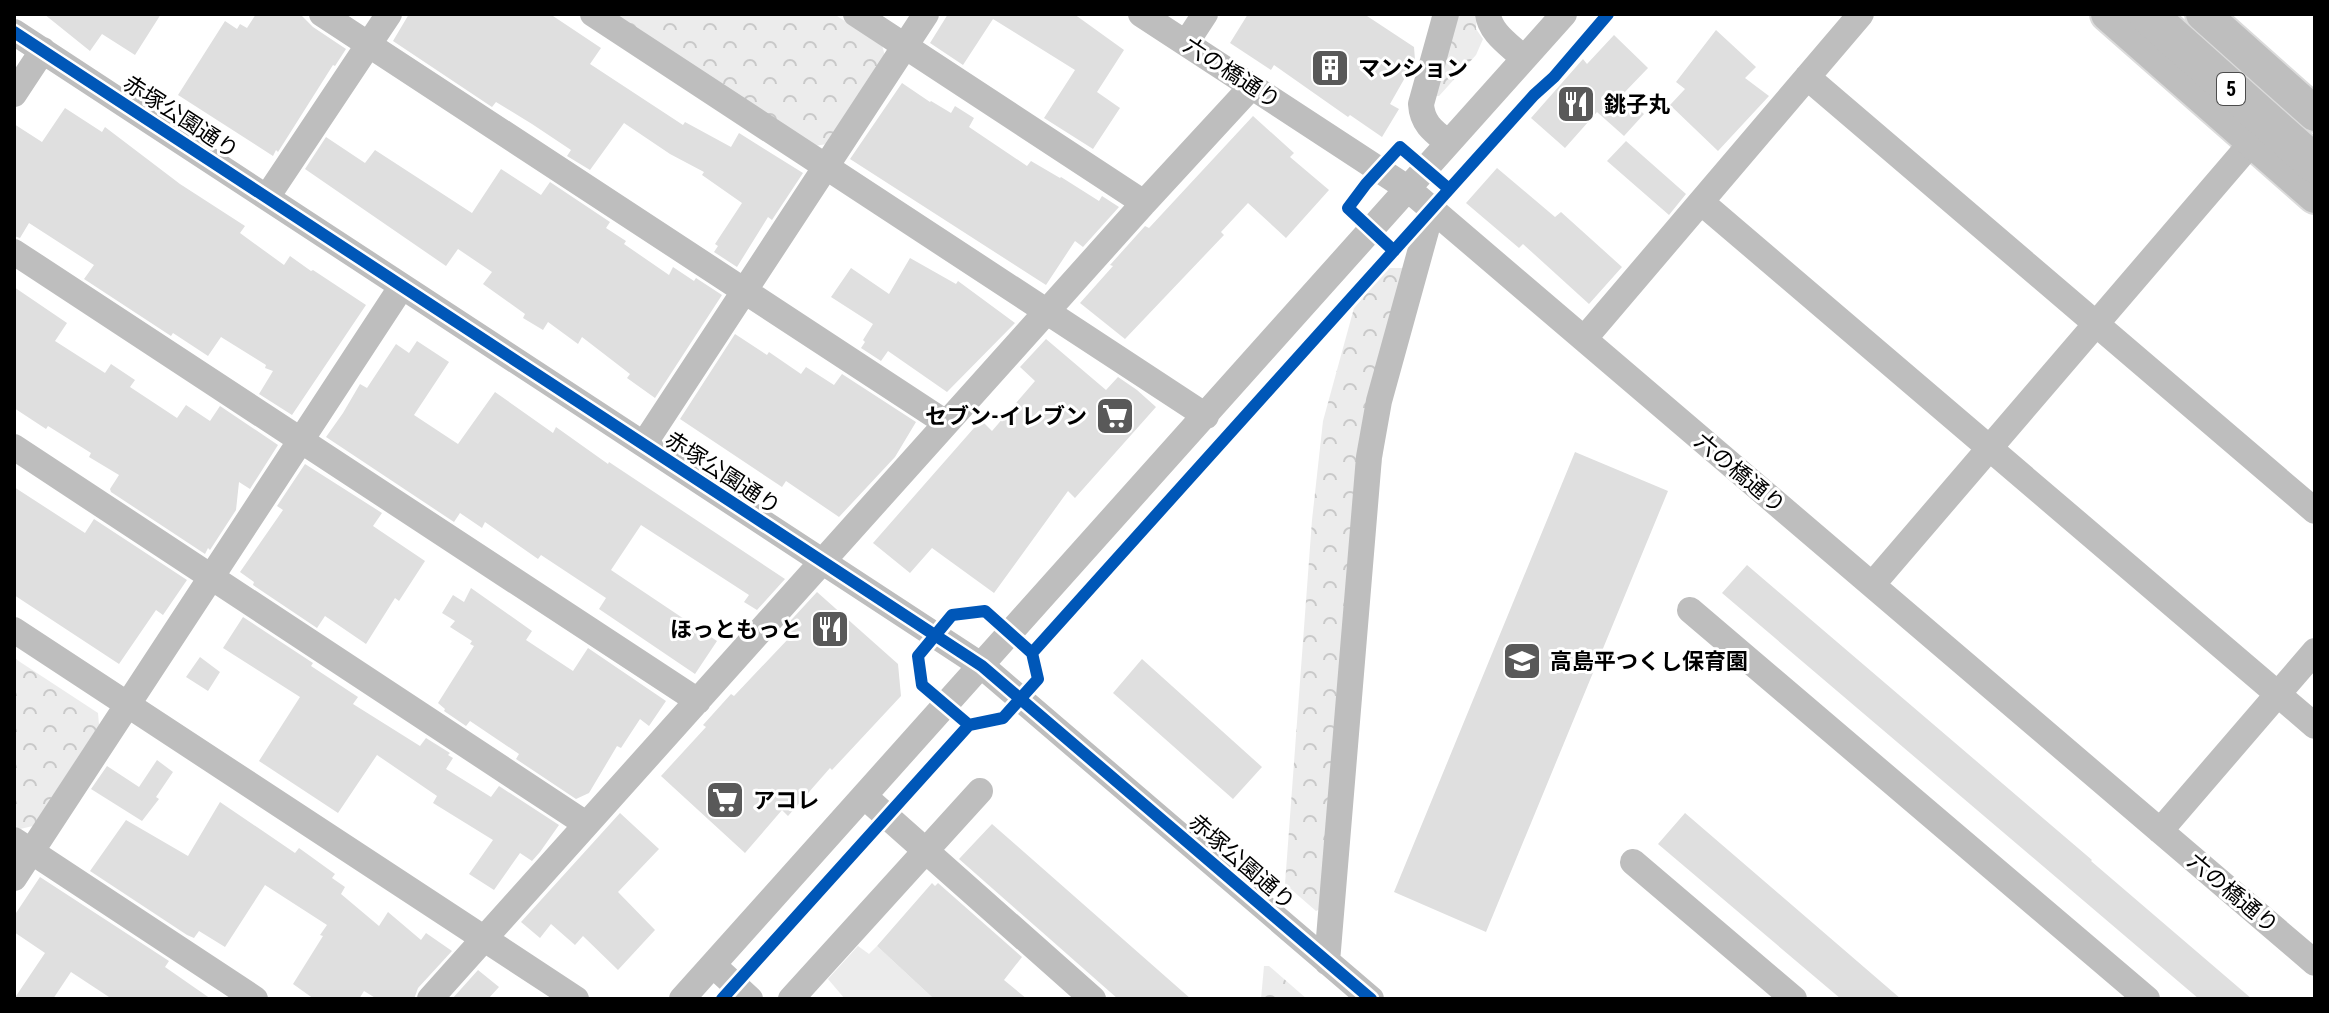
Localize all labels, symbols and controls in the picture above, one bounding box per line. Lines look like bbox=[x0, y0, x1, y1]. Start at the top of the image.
street label: 六の橋通り bbox=[1179, 33, 1285, 113]
building icon: マンション bbox=[1309, 47, 1351, 89]
place label: マンション bbox=[1358, 56, 1468, 81]
street label: 赤塚公園通り bbox=[119, 71, 243, 163]
road number: 5 bbox=[2217, 73, 2245, 105]
restaurant icon: 銚子丸 bbox=[1555, 83, 1597, 125]
place label: 銚子丸 bbox=[1604, 92, 1670, 117]
supermarket icon: セブン-イレブン bbox=[1094, 395, 1136, 437]
place label: セブン-イレブン bbox=[925, 404, 1087, 429]
street label: 赤塚公園通り bbox=[661, 427, 785, 519]
street label: 六の橋通り bbox=[1690, 428, 1790, 518]
restaurant icon: ほっともっと bbox=[809, 608, 851, 650]
place label: ほっともっと bbox=[670, 617, 802, 642]
school or university icon: 高島平つくし保育園 bbox=[1501, 640, 1543, 682]
place label: 高島平つくし保育園 bbox=[1550, 649, 1748, 674]
supermarket icon: アコレ bbox=[704, 779, 746, 821]
place label: アコレ bbox=[753, 788, 819, 813]
street label: 赤塚公園通り bbox=[1184, 809, 1300, 915]
street label: 六の橋通り bbox=[2183, 848, 2283, 938]

